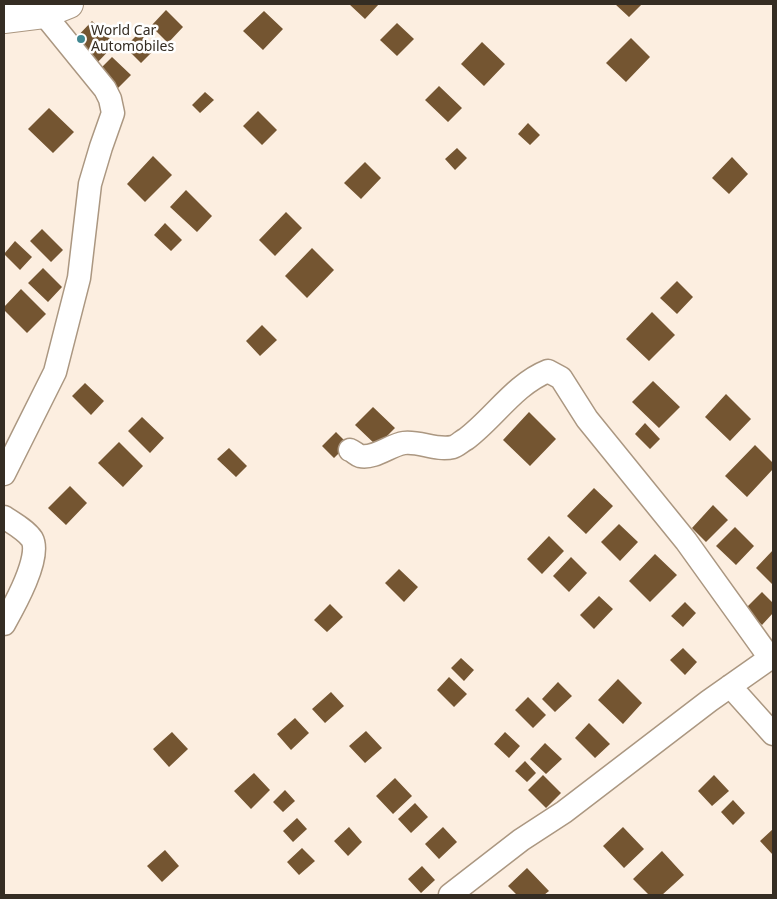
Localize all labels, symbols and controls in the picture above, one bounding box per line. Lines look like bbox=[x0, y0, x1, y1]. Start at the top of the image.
place label: World Car Automobiles bbox=[91, 23, 174, 56]
marker: World Car Automobiles bbox=[75, 33, 87, 45]

